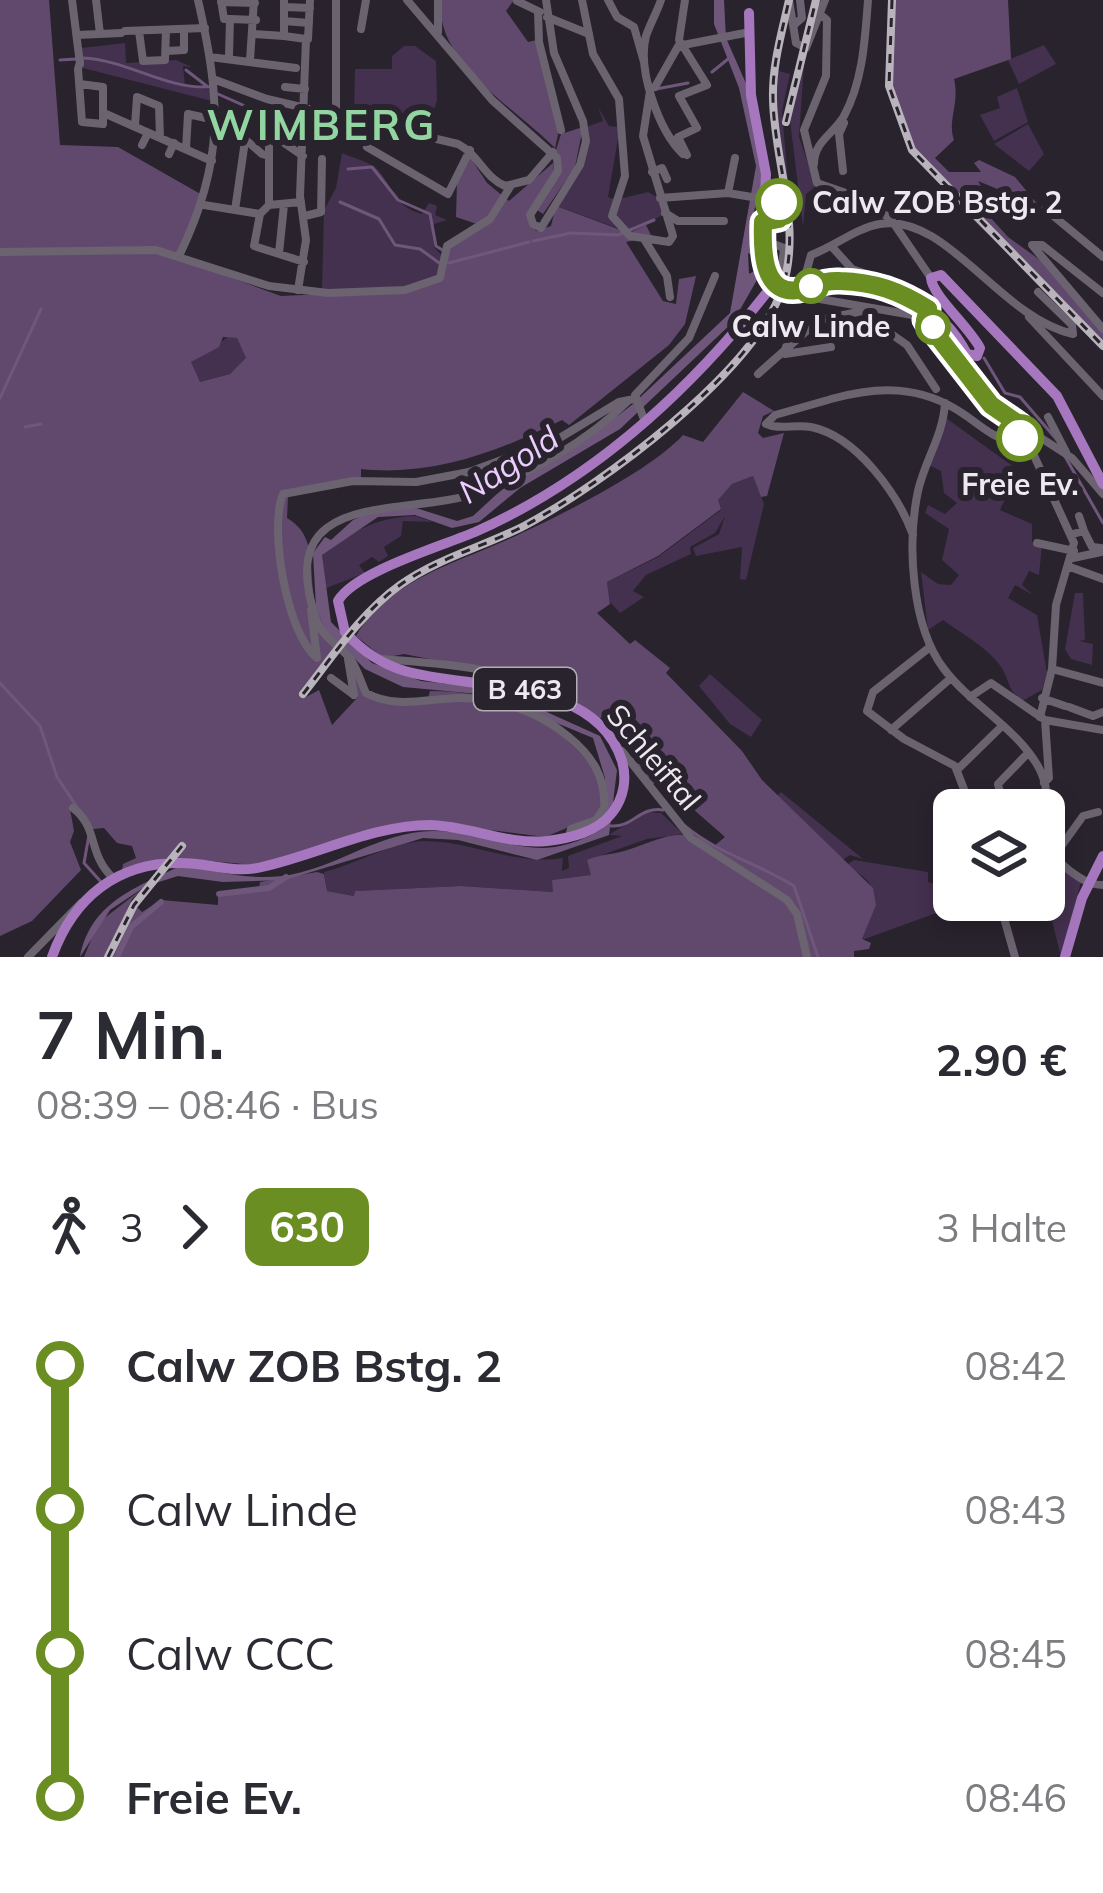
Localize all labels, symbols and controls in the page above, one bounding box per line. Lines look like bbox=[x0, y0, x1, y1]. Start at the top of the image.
district label: WIMBERG bbox=[207, 98, 437, 151]
marker: Calw ZOB Bstg. 2 bbox=[757, 180, 801, 224]
place label: Calw ZOB Bstg. 2 bbox=[812, 183, 1063, 221]
marker: Calw Linde bbox=[795, 270, 827, 302]
place label: Calw Linde bbox=[732, 307, 890, 345]
unlabelled marker bbox=[917, 311, 949, 343]
marker: Freie Ev. bbox=[998, 416, 1042, 460]
water label: Nagold bbox=[450, 417, 566, 511]
place label: Freie Ev. bbox=[961, 465, 1079, 503]
road number: B 463 bbox=[474, 668, 576, 710]
street label: Schleiftal bbox=[599, 696, 709, 818]
map controls bbox=[933, 789, 1065, 921]
button: layers bbox=[933, 789, 1065, 921]
text: 7 Min. bbox=[36, 993, 225, 1076]
text: 2.90 € bbox=[936, 1031, 1067, 1087]
text: 08:39 – 08:46 · Bus bbox=[36, 1080, 379, 1129]
icon: walk bbox=[36, 1194, 102, 1260]
icon: forward bbox=[161, 1194, 227, 1260]
text: 630 bbox=[269, 1200, 345, 1253]
text: 3 bbox=[120, 1203, 143, 1252]
text: 3 Halte bbox=[936, 1203, 1067, 1252]
text: Calw ZOB Bstg. 2 bbox=[126, 1337, 502, 1393]
text: 08:42 bbox=[965, 1341, 1067, 1390]
text: Calw Linde bbox=[126, 1481, 358, 1537]
text: 08:43 bbox=[965, 1485, 1067, 1534]
text: Calw CCC bbox=[126, 1625, 335, 1681]
text: 08:45 bbox=[965, 1629, 1067, 1678]
text: Freie Ev. bbox=[126, 1769, 302, 1825]
text: 08:46 bbox=[965, 1773, 1067, 1822]

